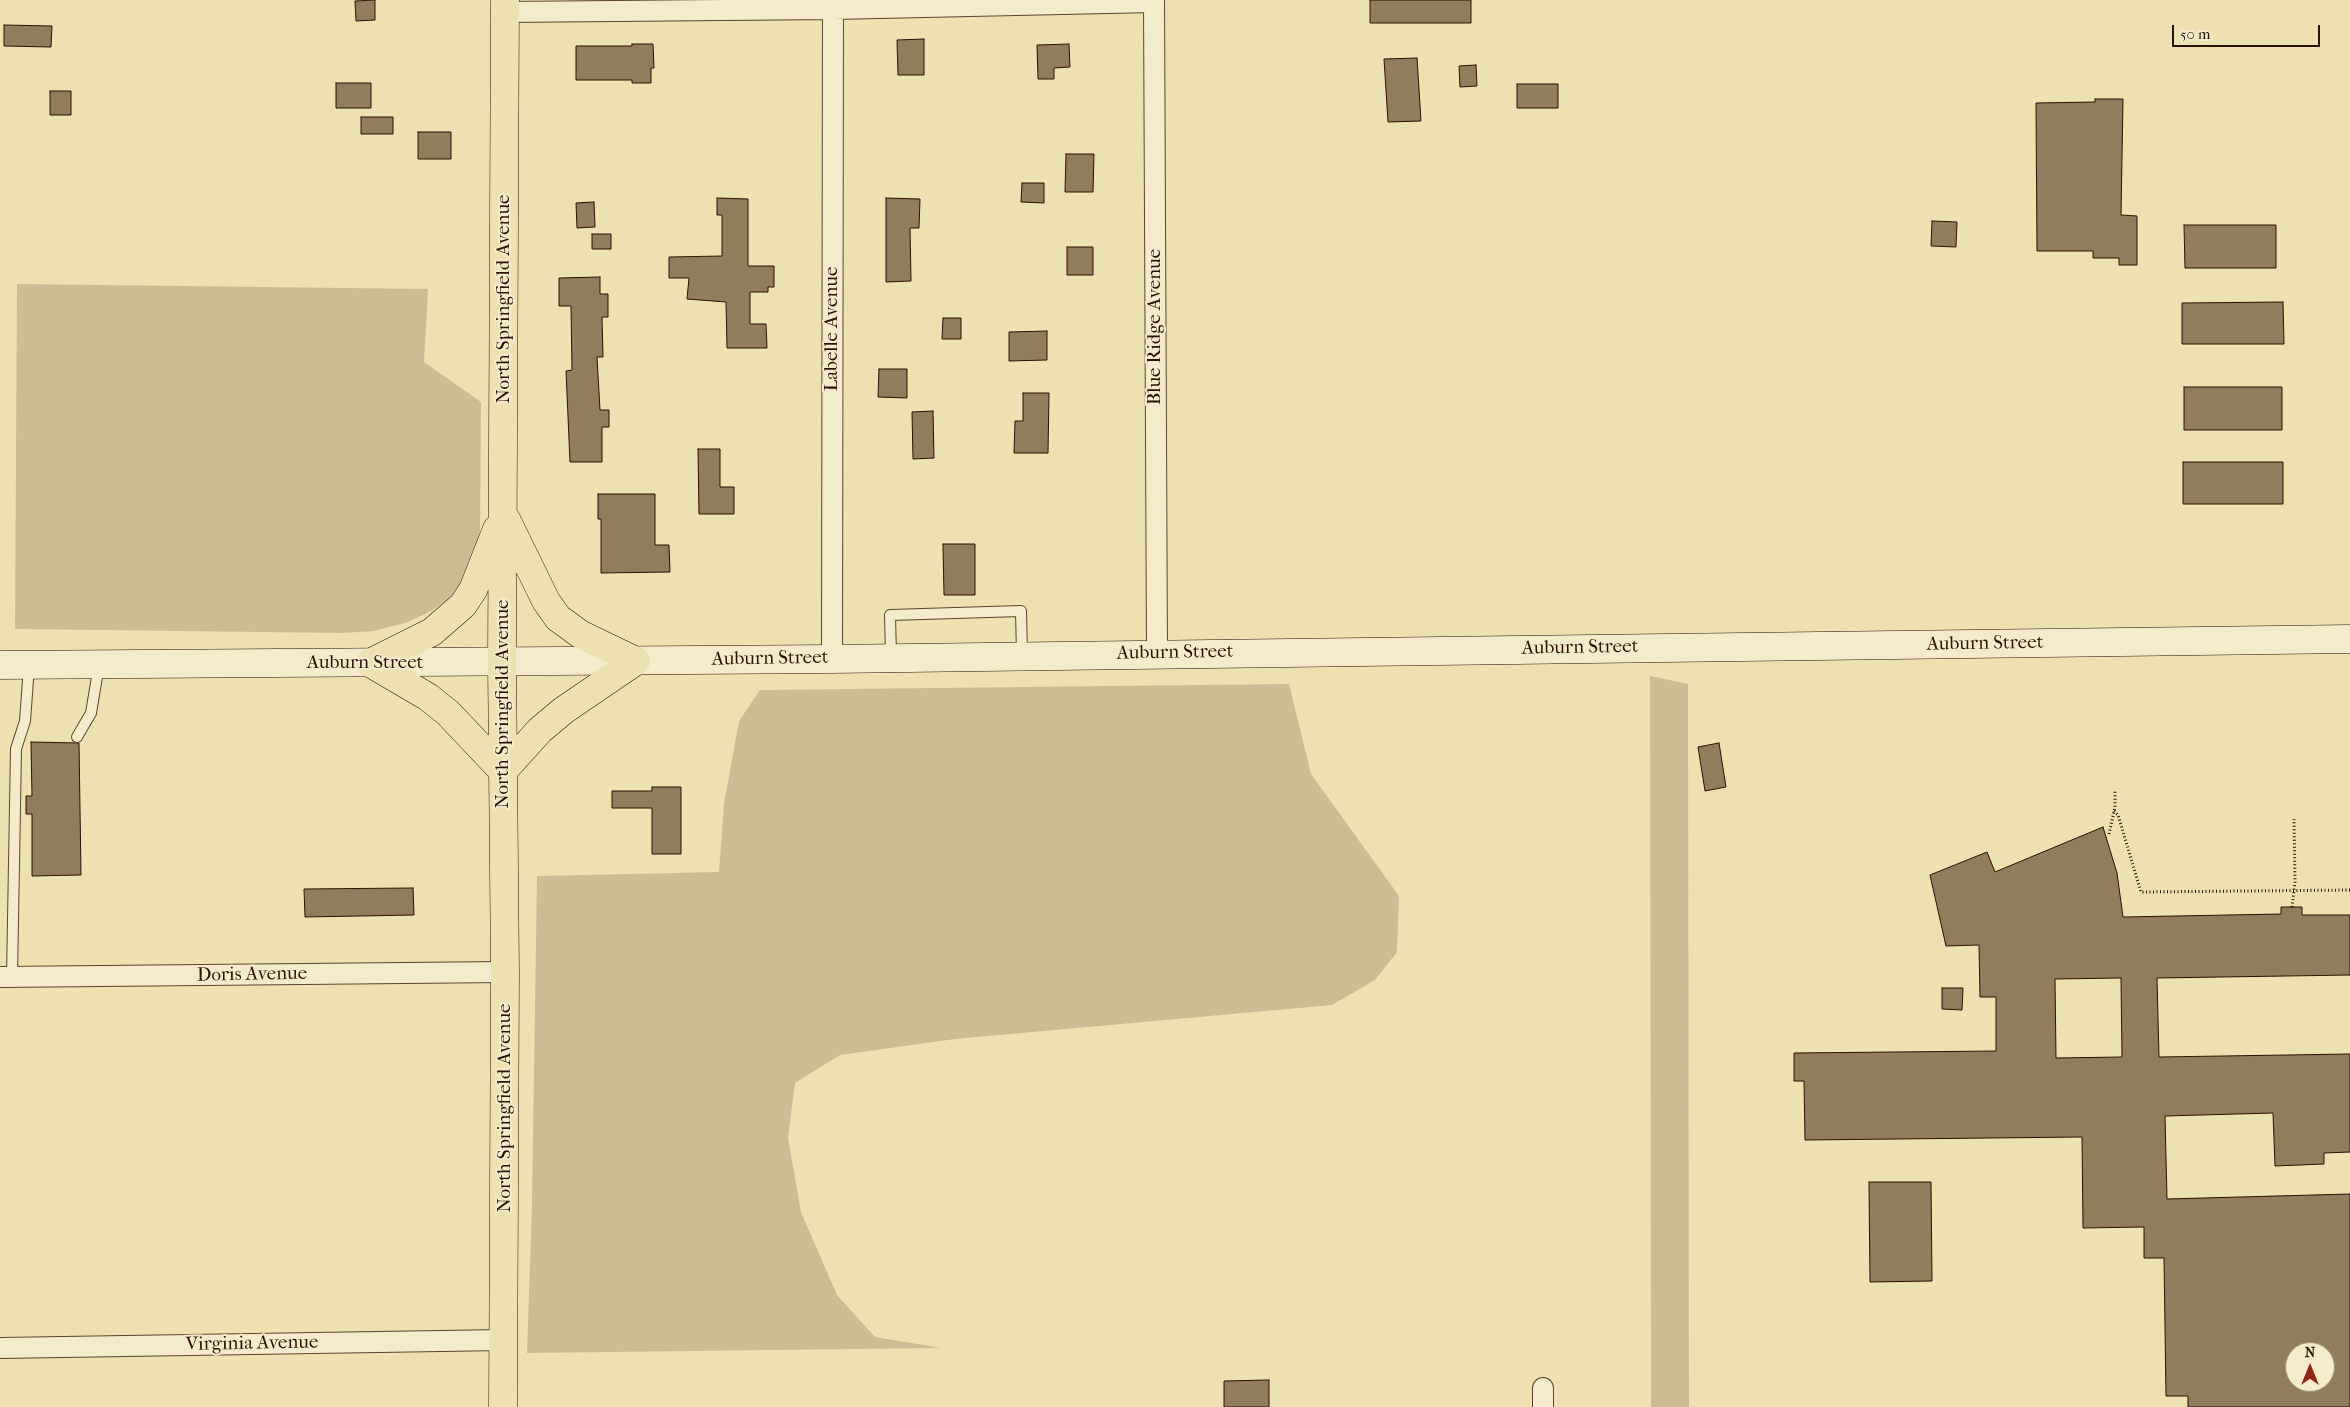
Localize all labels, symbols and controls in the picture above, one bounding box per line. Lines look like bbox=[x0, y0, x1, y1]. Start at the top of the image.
scale bar bbox=[2175, 15, 2322, 47]
text: 50 m bbox=[2180, 25, 2210, 43]
street label: North Springfield Avenue bbox=[493, 195, 515, 403]
street label: Blue Ridge Avenue bbox=[1144, 249, 1166, 405]
street label: Labelle Avenue bbox=[821, 267, 843, 391]
street label: North Springfield Avenue bbox=[492, 600, 514, 808]
street label: Auburn Street bbox=[1926, 632, 2044, 656]
street label: Auburn Street bbox=[1521, 636, 1639, 660]
street label: Auburn Street bbox=[1116, 641, 1234, 665]
street label: Auburn Street bbox=[711, 647, 829, 671]
street label: Auburn Street bbox=[307, 652, 423, 674]
street label: Doris Avenue bbox=[197, 963, 307, 987]
street label: North Springfield Avenue bbox=[494, 1004, 516, 1212]
street label: Virginia Avenue bbox=[185, 1331, 319, 1357]
north arrow bbox=[2285, 1342, 2335, 1392]
text: N bbox=[2305, 1344, 2315, 1361]

